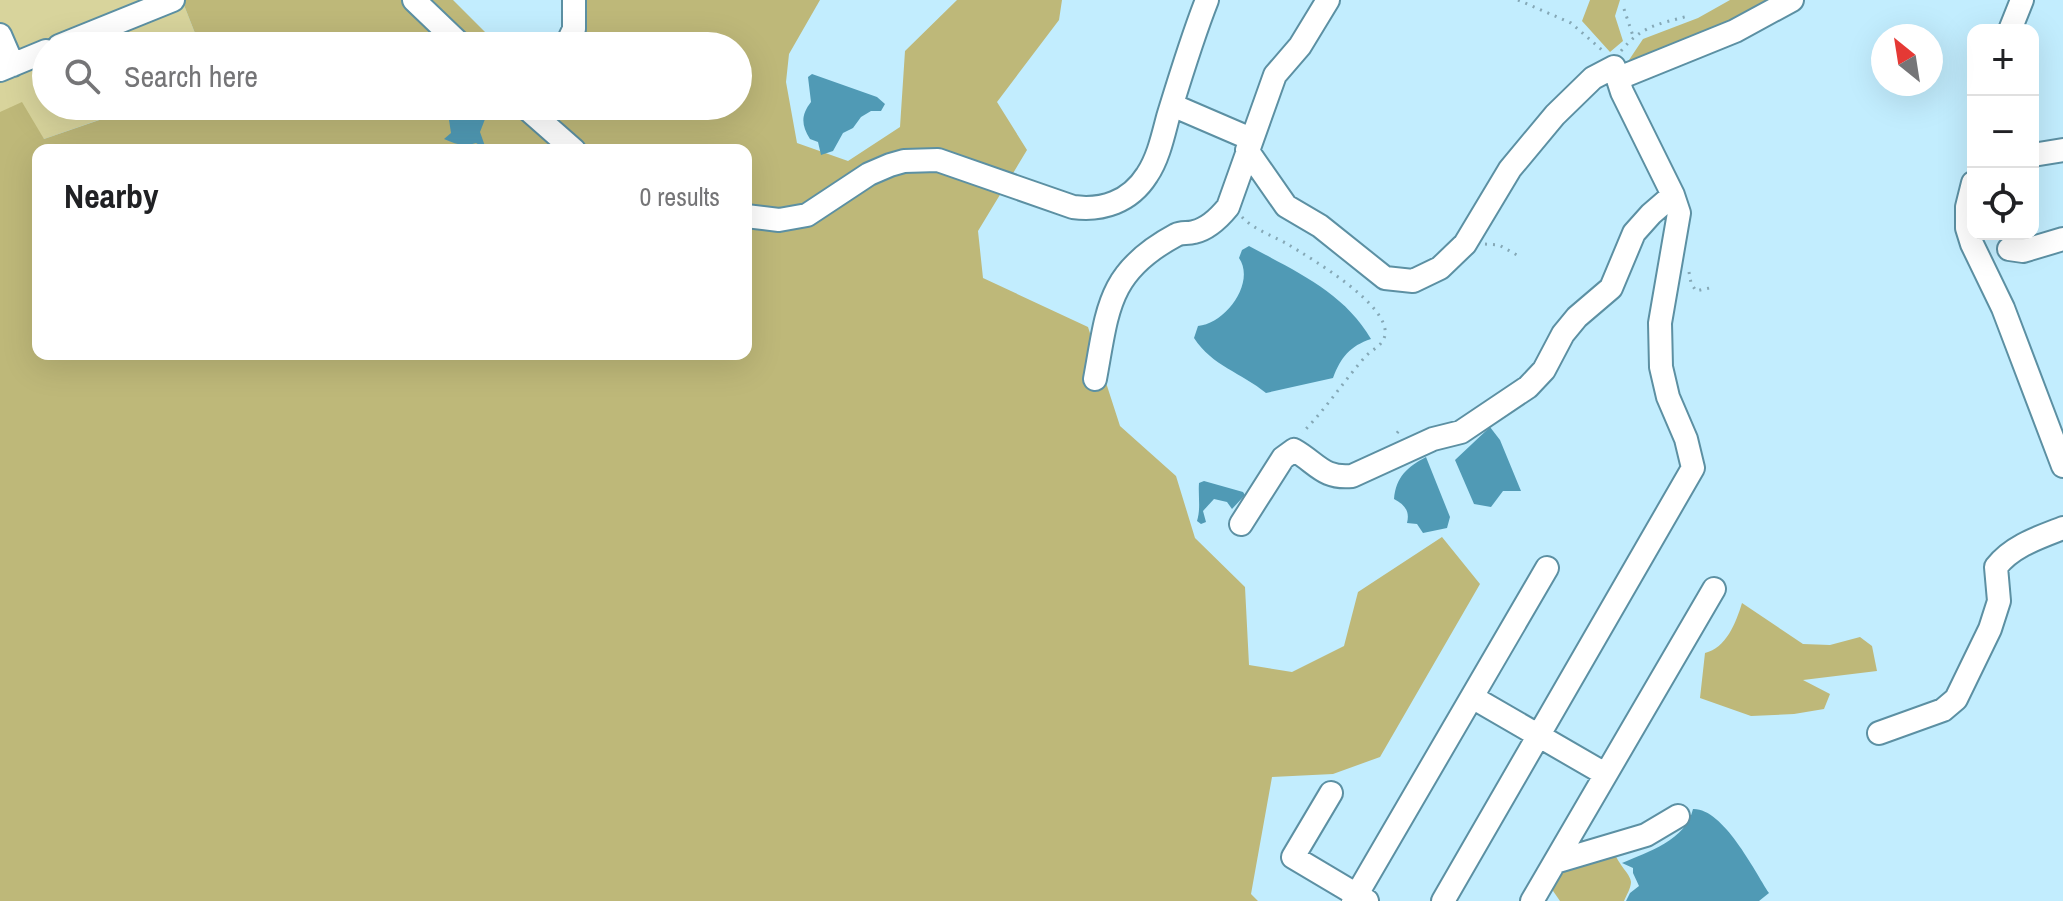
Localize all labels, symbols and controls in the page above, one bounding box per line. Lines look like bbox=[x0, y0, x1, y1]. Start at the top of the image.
north arrow bbox=[1871, 24, 1943, 96]
map controls bbox=[1967, 24, 2039, 240]
button: + bbox=[1967, 24, 2039, 96]
search box bbox=[32, 32, 752, 120]
icon: search bbox=[60, 54, 104, 98]
text: Search here bbox=[124, 56, 258, 96]
button: − bbox=[1967, 96, 2039, 168]
button: locate bbox=[1967, 168, 2039, 240]
text: Nearby bbox=[64, 173, 159, 219]
text: 0 results bbox=[639, 179, 720, 214]

